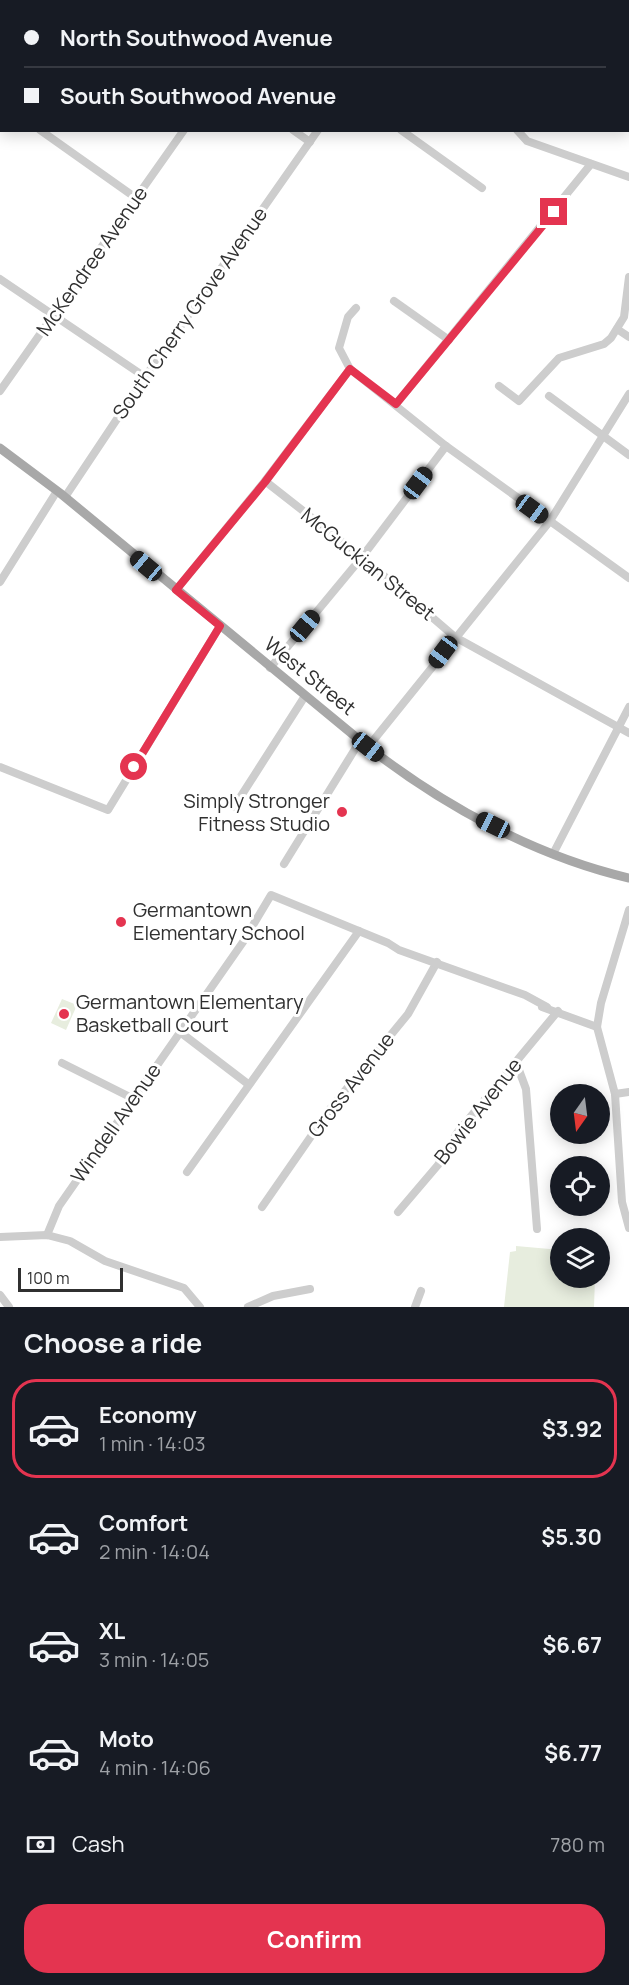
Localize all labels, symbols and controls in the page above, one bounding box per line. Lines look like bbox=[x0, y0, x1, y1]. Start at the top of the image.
text: North Southwood Avenue bbox=[60, 23, 333, 53]
text: South Southwood Avenue bbox=[60, 81, 336, 111]
street label: McKendree Avenue bbox=[30, 181, 153, 341]
route end bbox=[540, 198, 567, 225]
street label: South Cherry Grove Avenue bbox=[106, 201, 273, 424]
car bbox=[400, 463, 436, 503]
car bbox=[512, 491, 552, 527]
street label: McGuckian Street bbox=[296, 501, 441, 626]
car bbox=[126, 548, 166, 584]
car bbox=[287, 606, 323, 646]
street label: West Street bbox=[259, 630, 362, 721]
car bbox=[425, 632, 461, 672]
car bbox=[348, 729, 388, 765]
route start bbox=[120, 753, 147, 780]
place label: Simply Stronger Fitness Studio bbox=[183, 787, 330, 837]
marker: Simply Stronger Fitness Studio bbox=[335, 805, 349, 819]
car bbox=[473, 809, 513, 841]
place label: Germantown Elementary School bbox=[133, 896, 305, 946]
marker: Germantown Elementary School bbox=[114, 915, 128, 929]
place label: Germantown Elementary Basketball Court bbox=[76, 988, 304, 1038]
marker: Germantown Elementary Basketball Court bbox=[57, 1007, 71, 1021]
street label: Gross Avenue bbox=[301, 1027, 400, 1143]
street label: Bowie Avenue bbox=[428, 1052, 528, 1169]
street label: Windell Avenue bbox=[64, 1058, 167, 1188]
north arrow bbox=[550, 1084, 610, 1144]
map controls bbox=[550, 1084, 610, 1288]
button: locate bbox=[550, 1156, 610, 1216]
button: layers bbox=[550, 1228, 610, 1288]
scale bar bbox=[18, 1265, 123, 1292]
text: 100 m bbox=[27, 1267, 70, 1289]
text: Choose a ride bbox=[24, 1324, 202, 1361]
text: Economy bbox=[99, 1400, 197, 1430]
icon: car bbox=[27, 1402, 81, 1456]
text: $3.92 bbox=[542, 1414, 602, 1444]
text: 1 min · 14:03 bbox=[99, 1430, 206, 1457]
text: Comfort bbox=[99, 1508, 188, 1538]
icon: car bbox=[27, 1510, 81, 1564]
text: $5.30 bbox=[541, 1522, 602, 1552]
text: 2 min · 14:04 bbox=[99, 1538, 210, 1565]
text: XL bbox=[99, 1616, 125, 1646]
icon: car bbox=[27, 1618, 81, 1672]
text: $6.67 bbox=[542, 1630, 602, 1660]
text: 3 min · 14:05 bbox=[99, 1646, 209, 1673]
text: Moto bbox=[99, 1724, 154, 1754]
icon: car bbox=[27, 1726, 81, 1780]
text: $6.77 bbox=[544, 1738, 602, 1768]
text: 4 min · 14:06 bbox=[99, 1754, 211, 1781]
icon: cash bbox=[24, 1828, 57, 1861]
text: Cash bbox=[72, 1829, 125, 1859]
text: 780 m bbox=[550, 1831, 605, 1858]
button: Confirm bbox=[24, 1904, 605, 1973]

